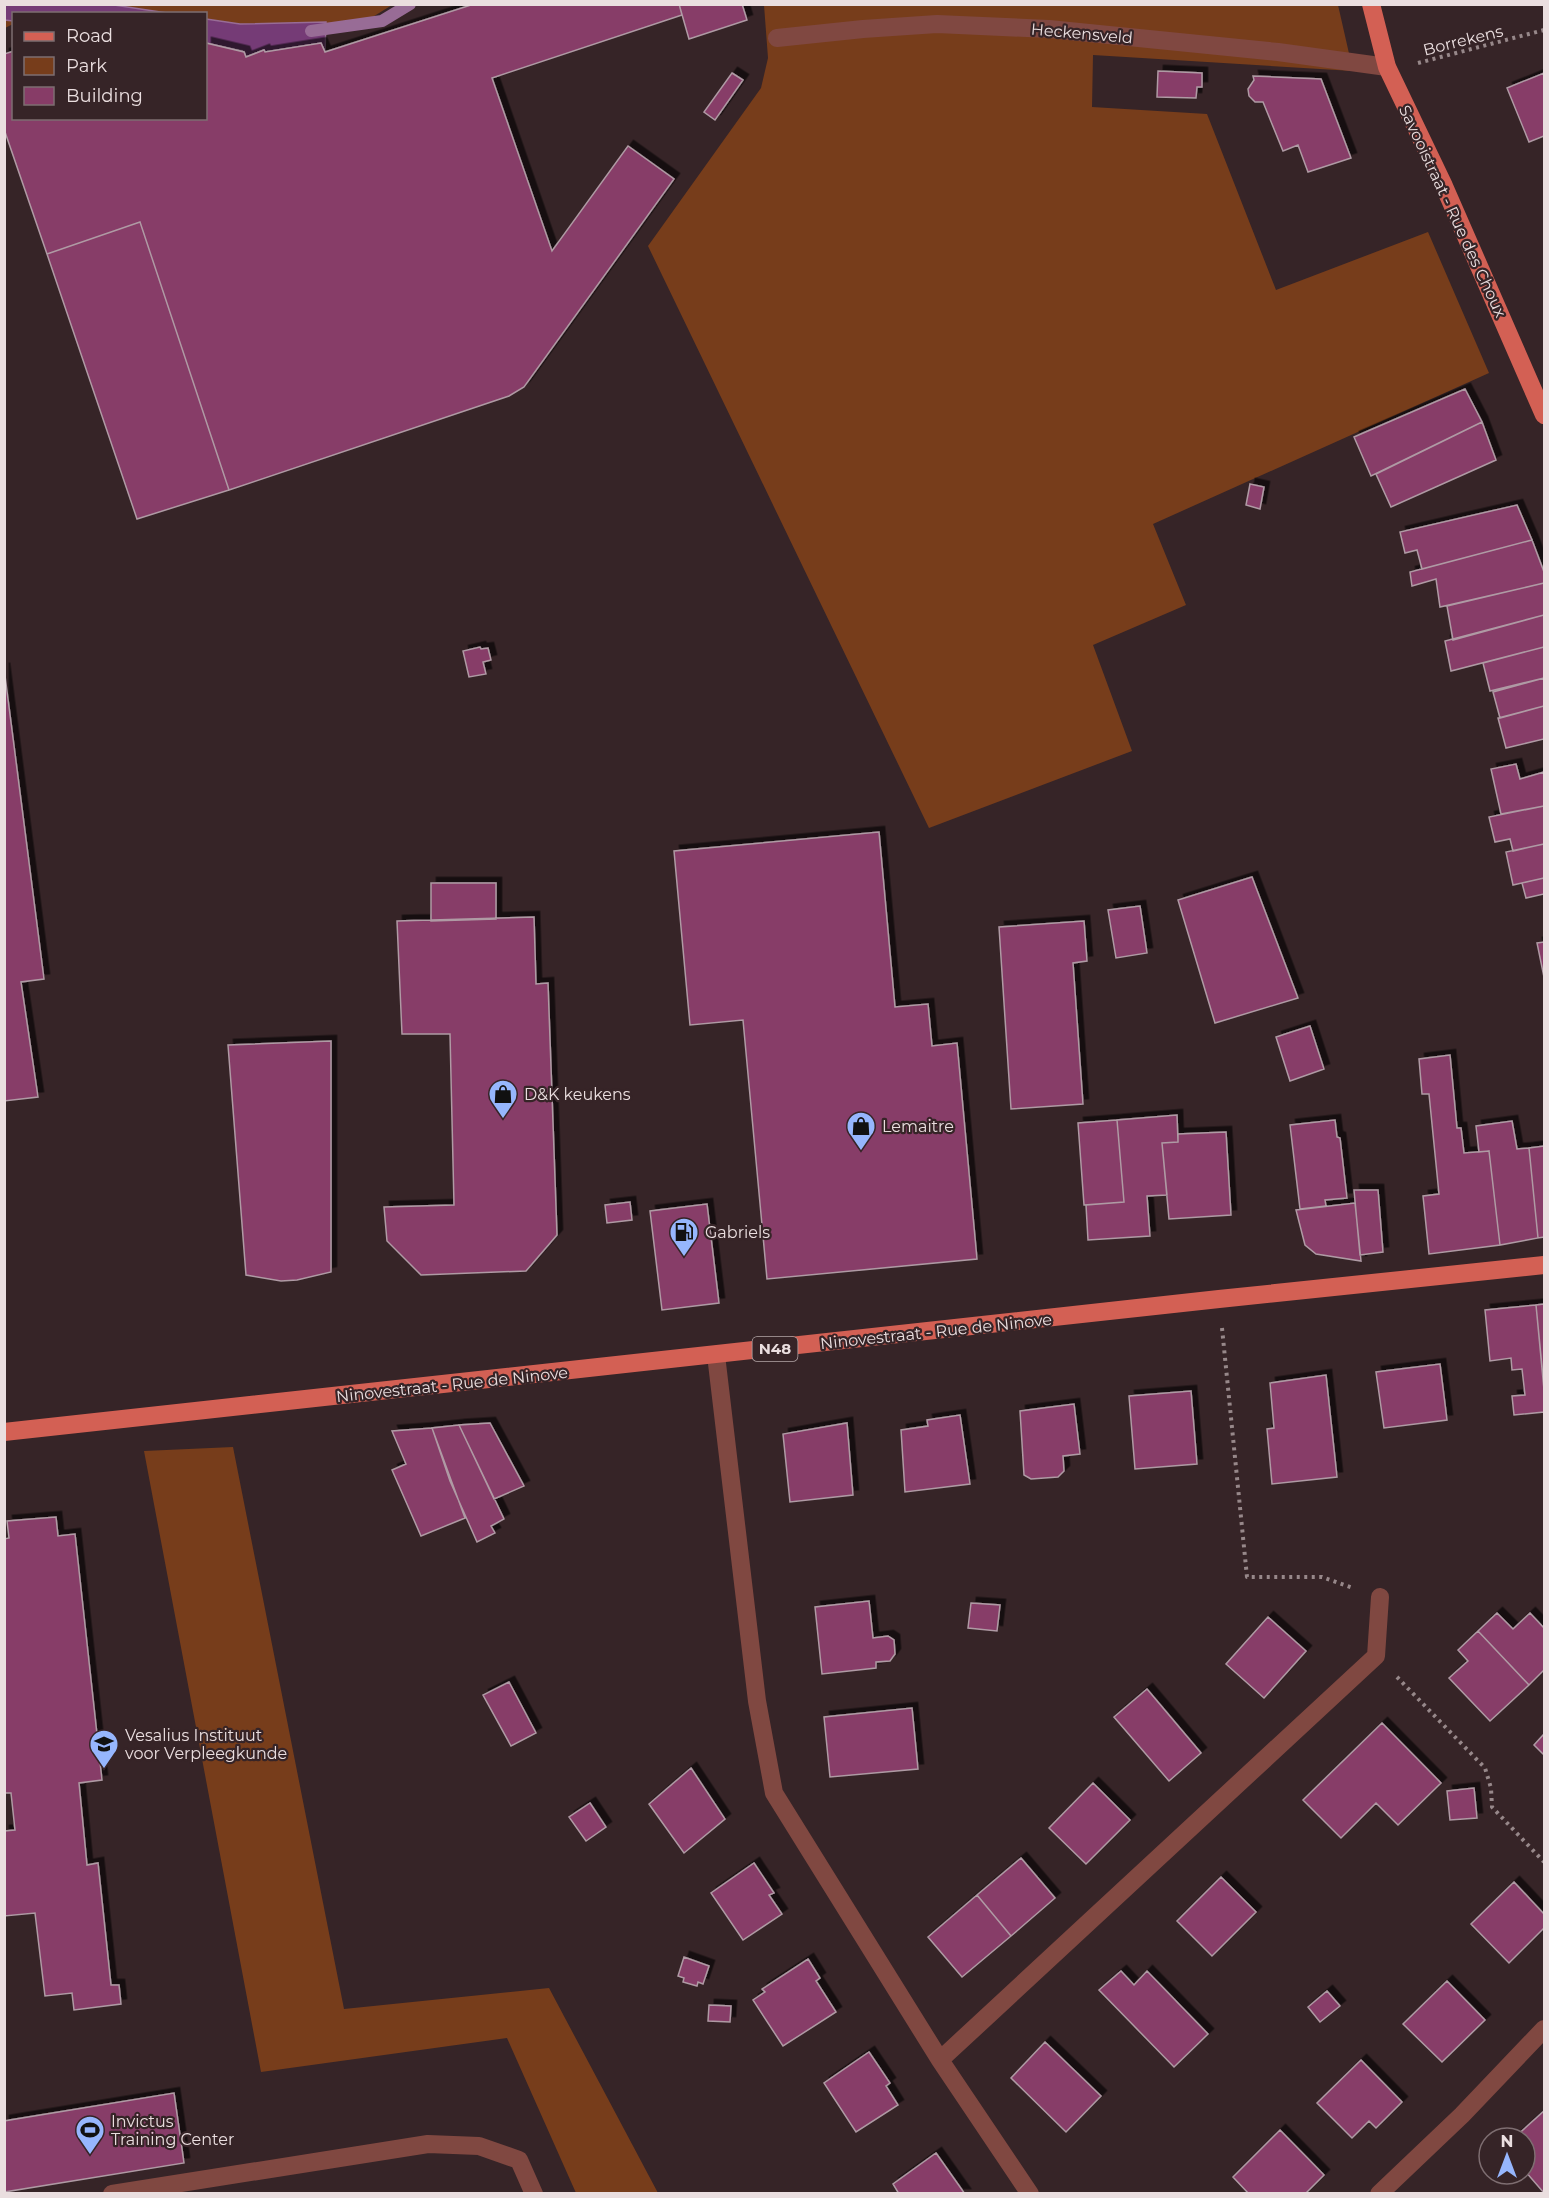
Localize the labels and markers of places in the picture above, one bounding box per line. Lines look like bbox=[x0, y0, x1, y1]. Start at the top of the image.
shop icon: D&K keukens bbox=[487, 1078, 519, 1120]
place label: D&K keukens bbox=[524, 1085, 631, 1104]
shop icon: Lemaitre bbox=[845, 1110, 877, 1152]
place label: Lemaitre bbox=[882, 1117, 954, 1136]
fuel station icon: Gabriels bbox=[668, 1216, 700, 1258]
place label: Gabriels bbox=[705, 1223, 770, 1242]
place label: Vesalius Instituut voor Verpleegkunde bbox=[125, 1726, 287, 1763]
school or university icon: Vesalius Instituut voor Verpleegkunde bbox=[88, 1728, 120, 1770]
place label: Invictus Training Center bbox=[111, 2112, 234, 2149]
sports icon: Invictus Training Center bbox=[74, 2114, 106, 2156]

